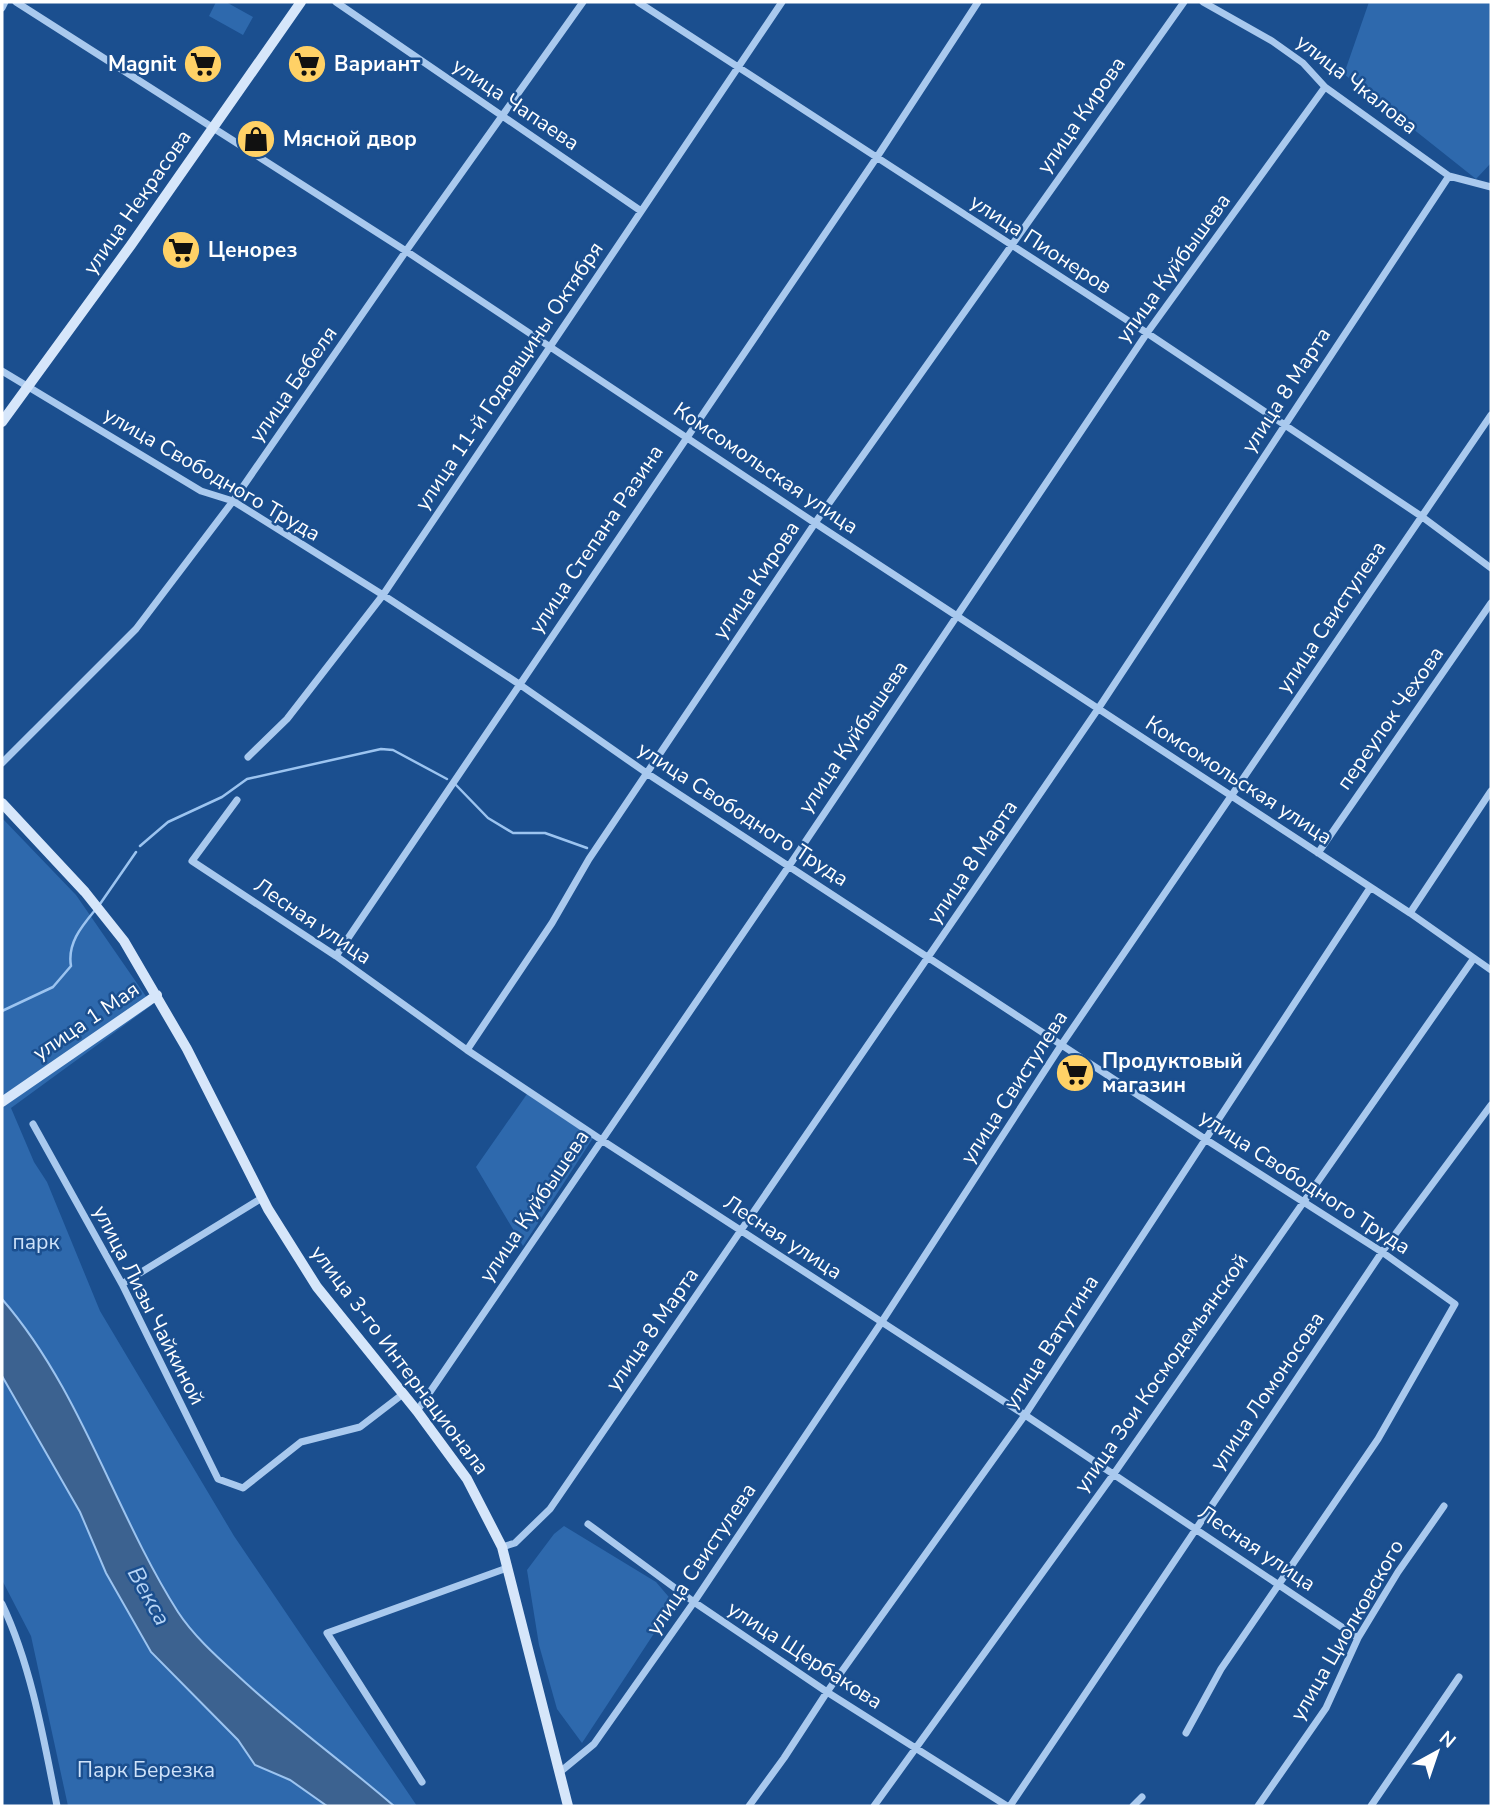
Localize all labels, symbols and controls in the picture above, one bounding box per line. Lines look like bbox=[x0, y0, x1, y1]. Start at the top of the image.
street label: улица Чкалова bbox=[1290, 28, 1424, 140]
supermarket icon: Magnit bbox=[182, 43, 224, 85]
supermarket icon: Вариант bbox=[286, 43, 328, 85]
place label: Magnit bbox=[108, 50, 177, 78]
place label: Вариант bbox=[334, 50, 420, 78]
street label: улица Чапаева bbox=[447, 51, 585, 157]
street label: улица Кирова bbox=[1030, 51, 1132, 179]
shop icon: Мясной двор bbox=[235, 118, 277, 160]
street label: улица Некрасова bbox=[77, 124, 197, 280]
place label: Мясной двор bbox=[283, 125, 417, 153]
street label: улица Пионеров bbox=[965, 188, 1117, 300]
street label: улица Куйбышева bbox=[1109, 188, 1237, 348]
supermarket icon: Ценорез bbox=[160, 229, 202, 271]
place label: Ценорез bbox=[208, 236, 297, 264]
street label: улица 11-й Годовщины Октября bbox=[408, 236, 610, 516]
street label: улица Бебеля bbox=[243, 320, 343, 448]
street label: улица 8 Марта bbox=[1235, 322, 1337, 458]
street label: Комсомольская улица bbox=[668, 396, 864, 540]
street label: улица Свободного Труда bbox=[98, 400, 326, 548]
street label: улица Степана Разина bbox=[522, 439, 670, 639]
street label: улица Кирова bbox=[706, 515, 806, 645]
street label: улица Свистулева bbox=[1270, 535, 1392, 699]
street label: переулок Чехова bbox=[1330, 641, 1450, 795]
street label: улица Куйбышева bbox=[792, 655, 914, 819]
street label: Комсомольская улица bbox=[1140, 709, 1338, 851]
street label: улица Свободного Труда bbox=[632, 735, 854, 893]
street label: улица 8 Марта bbox=[920, 794, 1024, 930]
street label: Лесная улица bbox=[249, 871, 377, 971]
street label: улица 1 Мая bbox=[27, 975, 145, 1067]
street label: улица Свистулева bbox=[954, 1005, 1074, 1169]
place label: Продуктовый магазин bbox=[1102, 1047, 1243, 1099]
supermarket icon: Продуктовый магазин bbox=[1054, 1052, 1096, 1094]
street label: улица Свободного Труда bbox=[1194, 1103, 1416, 1261]
street label: улица Куйбышева bbox=[473, 1124, 595, 1288]
street label: Лесная улица bbox=[718, 1188, 848, 1286]
street label: улица Лизы Чайкиной bbox=[86, 1200, 212, 1410]
park label: парк bbox=[12, 1228, 60, 1256]
street label: улица 3-го Интернационала bbox=[304, 1240, 496, 1480]
street label: улица Зои Космодемьянской bbox=[1068, 1248, 1254, 1498]
street label: улица 8 Марта bbox=[599, 1262, 705, 1396]
street label: улица Ватутина bbox=[997, 1269, 1105, 1415]
street label: улица Ломоносова bbox=[1203, 1306, 1331, 1476]
street label: улица Свистулева bbox=[640, 1477, 762, 1641]
street label: Лесная улица bbox=[1193, 1498, 1321, 1598]
street label: улица Циолковского bbox=[1284, 1534, 1410, 1726]
water label: Векса bbox=[120, 1561, 178, 1631]
street label: улица Щербакова bbox=[722, 1594, 888, 1716]
north arrow bbox=[1402, 1717, 1472, 1787]
text: N bbox=[1433, 1725, 1461, 1754]
park label: Парк Березка bbox=[77, 1756, 215, 1784]

